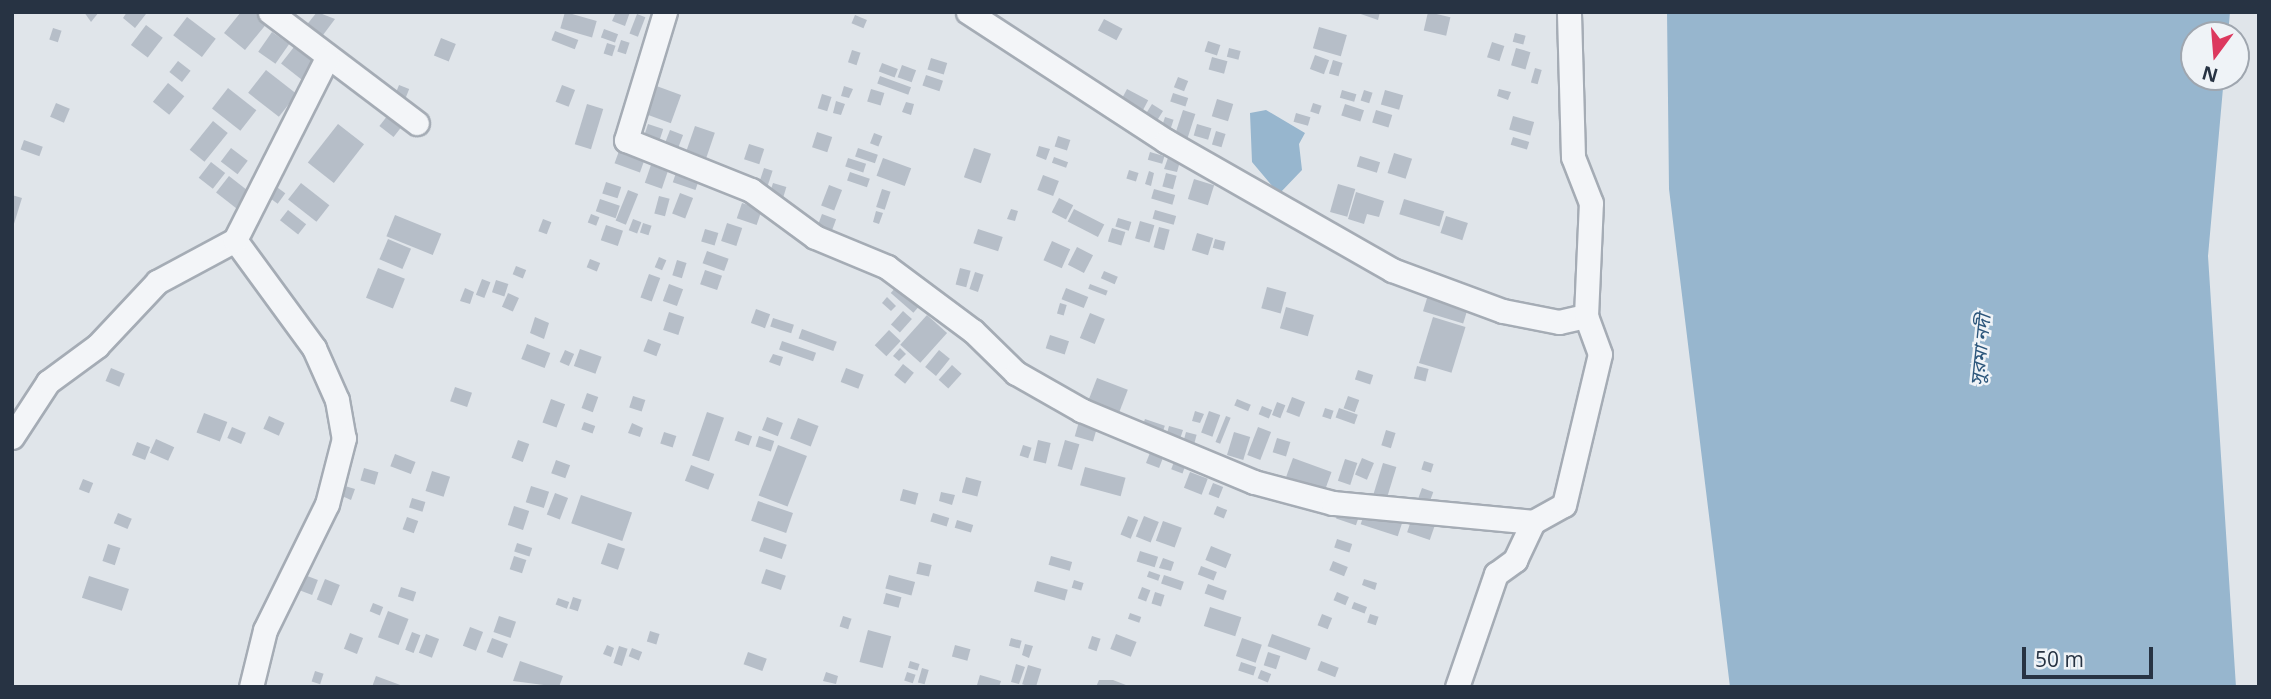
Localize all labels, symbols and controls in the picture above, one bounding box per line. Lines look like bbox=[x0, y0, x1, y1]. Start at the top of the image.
north arrow bbox=[2180, 21, 2250, 91]
text: N bbox=[2199, 60, 2221, 89]
water label: সুরমা নদী bbox=[1966, 313, 1996, 387]
scale bar bbox=[2026, 632, 2157, 676]
text: 50 m bbox=[2035, 645, 2084, 673]

